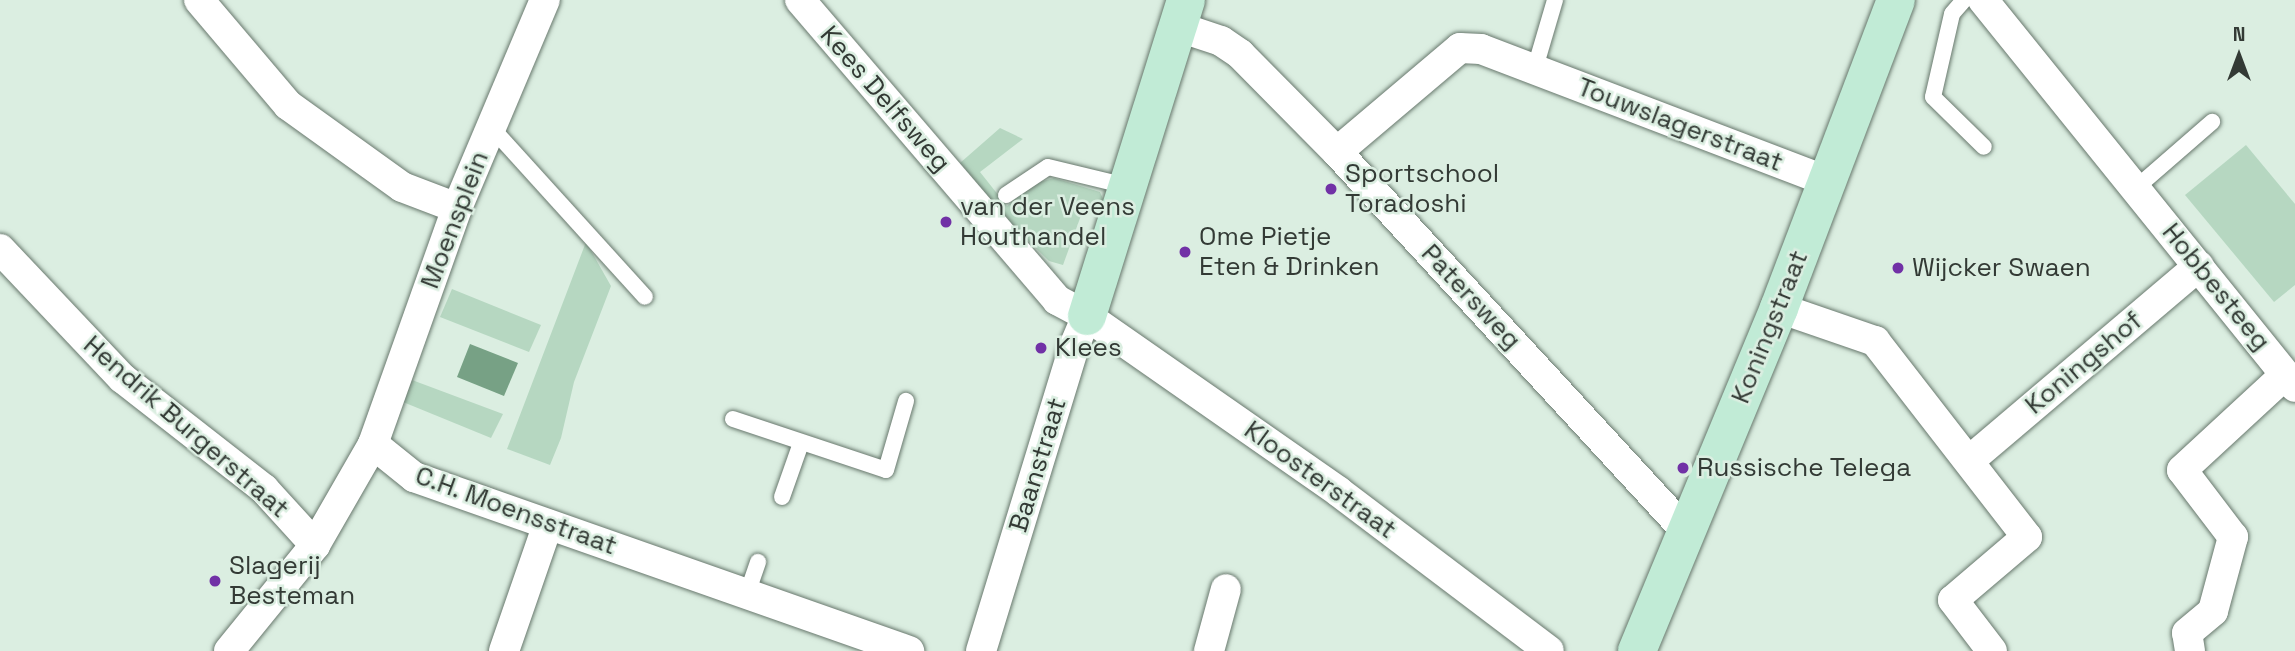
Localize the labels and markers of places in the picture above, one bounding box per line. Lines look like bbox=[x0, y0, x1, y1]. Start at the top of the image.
place label: Sportschool Toradoshi bbox=[1345, 158, 1499, 220]
marker: Sportschool Toradoshi bbox=[1323, 181, 1339, 197]
place label: van der Veens Houthandel bbox=[960, 191, 1135, 252]
marker: van der Veens Houthandel bbox=[938, 214, 954, 230]
place label: Ome Pietje Eten & Drinken bbox=[1199, 221, 1380, 282]
marker: Ome Pietje Eten & Drinken bbox=[1177, 244, 1193, 260]
place label: Wijcker Swaen bbox=[1912, 252, 2091, 284]
marker: Wijcker Swaen bbox=[1890, 260, 1906, 276]
place label: Klees bbox=[1055, 332, 1122, 364]
marker: Klees bbox=[1033, 340, 1049, 356]
place label: Russische Telega bbox=[1697, 452, 1912, 484]
marker: Russische Telega bbox=[1675, 460, 1691, 476]
place label: Slagerij Besteman bbox=[229, 550, 355, 612]
marker: Slagerij Besteman bbox=[207, 573, 223, 589]

